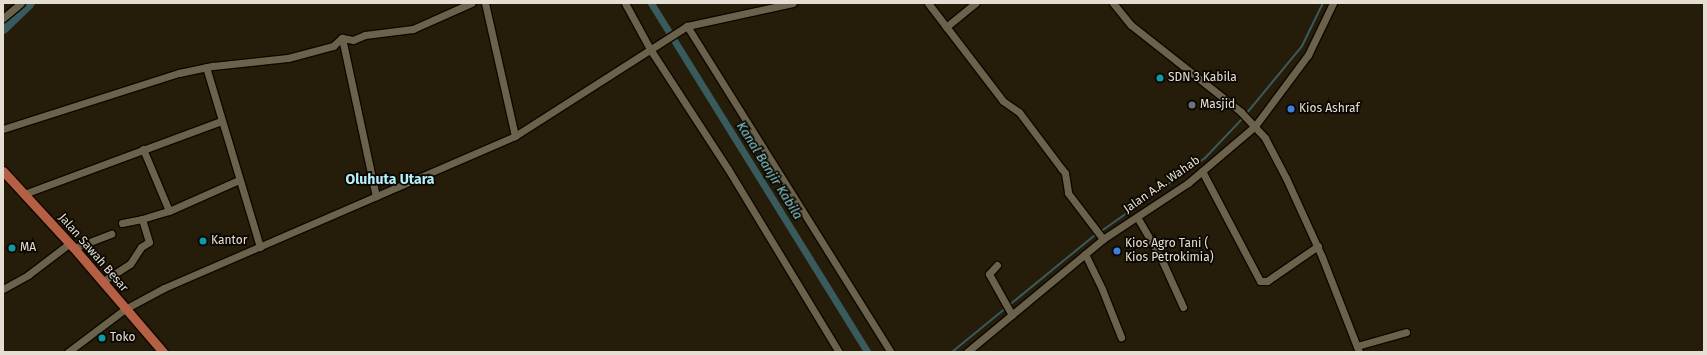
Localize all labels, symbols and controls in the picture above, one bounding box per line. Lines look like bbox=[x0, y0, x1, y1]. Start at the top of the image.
place label: SDN 3 Kabila bbox=[1168, 71, 1237, 85]
marker: SDN 3 Kabila bbox=[1155, 73, 1165, 83]
place label: Masjid bbox=[1200, 98, 1235, 112]
marker: Masjid bbox=[1187, 100, 1197, 110]
place label: Kios Ashraf bbox=[1299, 102, 1360, 116]
marker: Kios Ashraf bbox=[1286, 104, 1296, 114]
water label: Kanal Banjir Kabila bbox=[733, 119, 805, 223]
street label: Jalan A.A. Wahab bbox=[1121, 153, 1203, 217]
district label: Oluhuta Utara bbox=[346, 172, 434, 188]
street label: Jalan Sawah Besar bbox=[55, 211, 131, 295]
place label: Kantor bbox=[211, 234, 247, 248]
marker: Kantor bbox=[198, 236, 208, 246]
place label: Kios Agro Tani ( Kios Petrokimia) bbox=[1125, 237, 1214, 265]
place label: MA bbox=[20, 241, 36, 255]
marker: MA bbox=[7, 243, 17, 253]
marker: Kios Agro Tani ( Kios Petrokimia) bbox=[1112, 246, 1122, 256]
place label: Toko bbox=[110, 331, 136, 345]
marker: Toko bbox=[97, 333, 107, 343]

